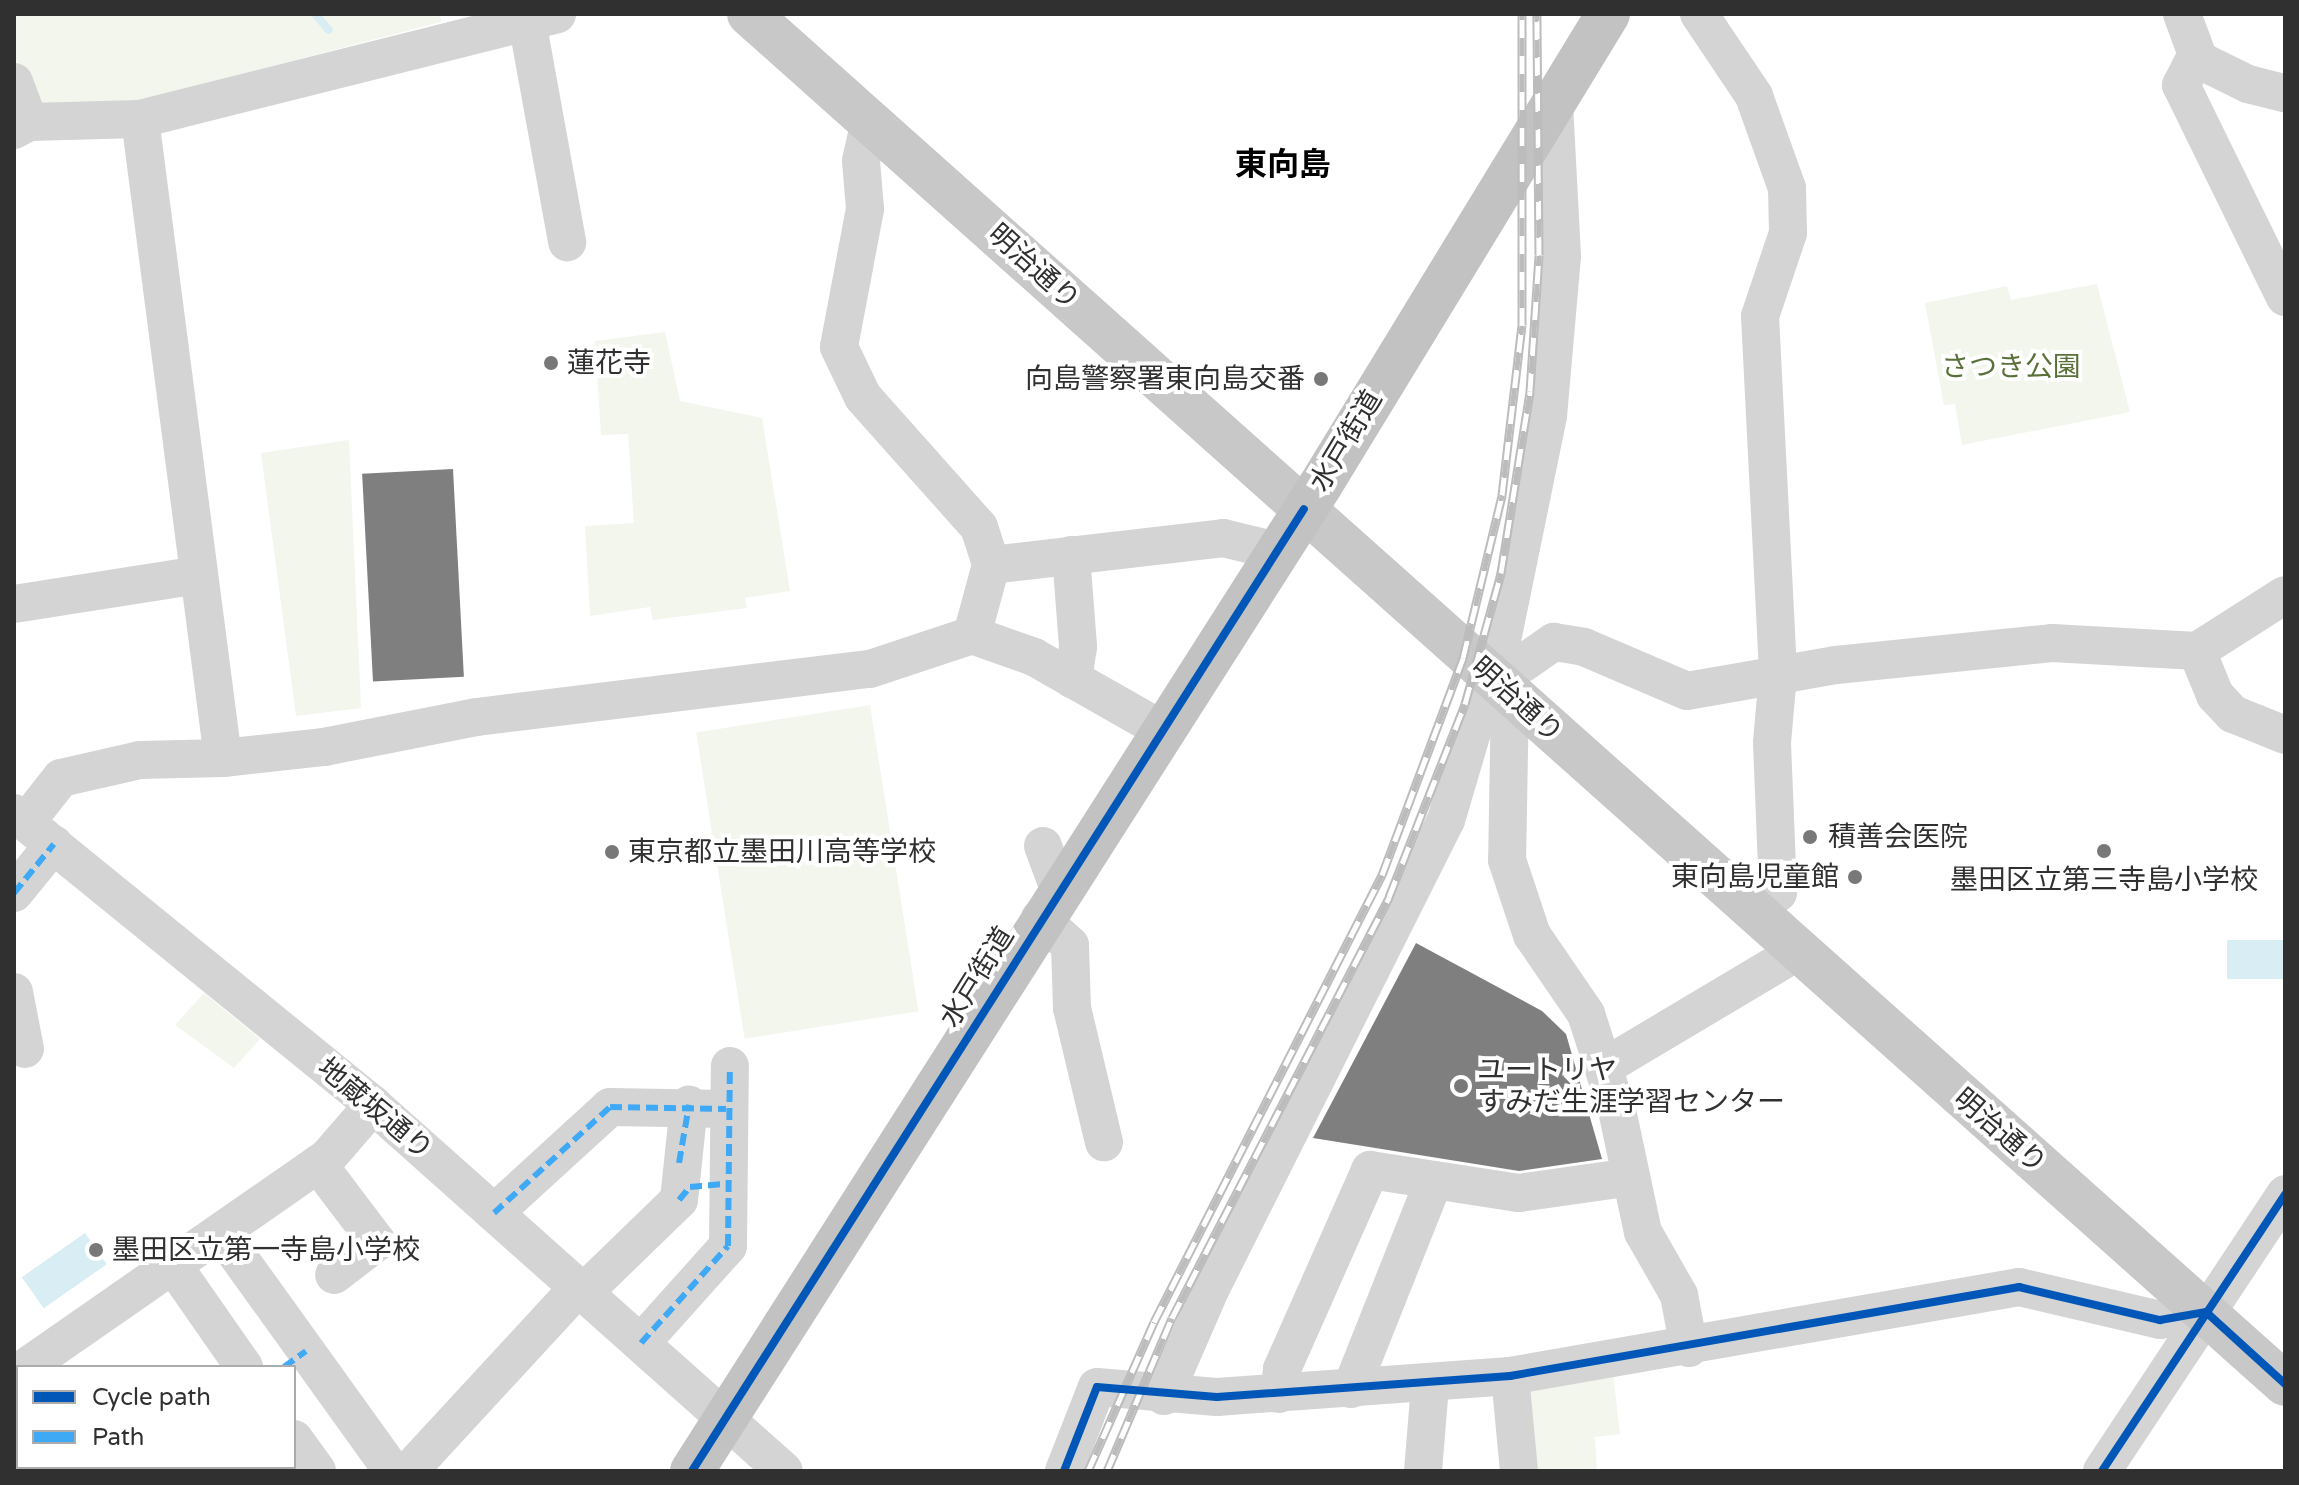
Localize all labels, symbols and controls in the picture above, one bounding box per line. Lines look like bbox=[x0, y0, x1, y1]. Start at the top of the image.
district label: 東向島 bbox=[1235, 146, 1331, 184]
street label: 明治通り bbox=[981, 217, 1087, 317]
place label: 蓮花寺 bbox=[567, 346, 651, 380]
park label: さつき公園 bbox=[1941, 350, 2081, 384]
marker: 蓮花寺 bbox=[542, 354, 560, 372]
place label: 向島警察署東向島交番 bbox=[1025, 362, 1305, 396]
marker: 向島警察署東向島交番 bbox=[1312, 370, 1330, 388]
street label: 水戸街道 bbox=[1303, 384, 1389, 498]
street label: 明治通り bbox=[1464, 650, 1570, 750]
place label: 積善会医院 bbox=[1828, 820, 1968, 854]
marker: 積善会医院 bbox=[1799, 826, 1821, 848]
place label: 東京都立墨田川高等学校 bbox=[628, 835, 936, 869]
marker: 墨田区立第三寺島小学校 bbox=[2095, 842, 2113, 860]
marker: 東京都立墨田川高等学校 bbox=[603, 843, 621, 861]
place label: 東向島児童館 bbox=[1671, 860, 1839, 894]
place label: 墨田区立第三寺島小学校 bbox=[1950, 863, 2258, 897]
marker: 東向島児童館 bbox=[1846, 868, 1864, 886]
street label: 水戸街道 bbox=[933, 921, 1021, 1033]
street label: 地蔵坂通り bbox=[311, 1051, 439, 1167]
place label: ユートリヤ すみだ生涯学習センター bbox=[1477, 1053, 1785, 1119]
marker: ユートリヤ すみだ生涯学習センター bbox=[1452, 1077, 1470, 1095]
street label: 明治通り bbox=[1947, 1082, 2053, 1180]
place label: 墨田区立第一寺島小学校 bbox=[112, 1233, 420, 1267]
marker: 墨田区立第一寺島小学校 bbox=[87, 1241, 105, 1259]
legend bbox=[16, 1365, 296, 1469]
text: Cycle path bbox=[92, 1383, 211, 1412]
text: Path bbox=[92, 1423, 145, 1452]

